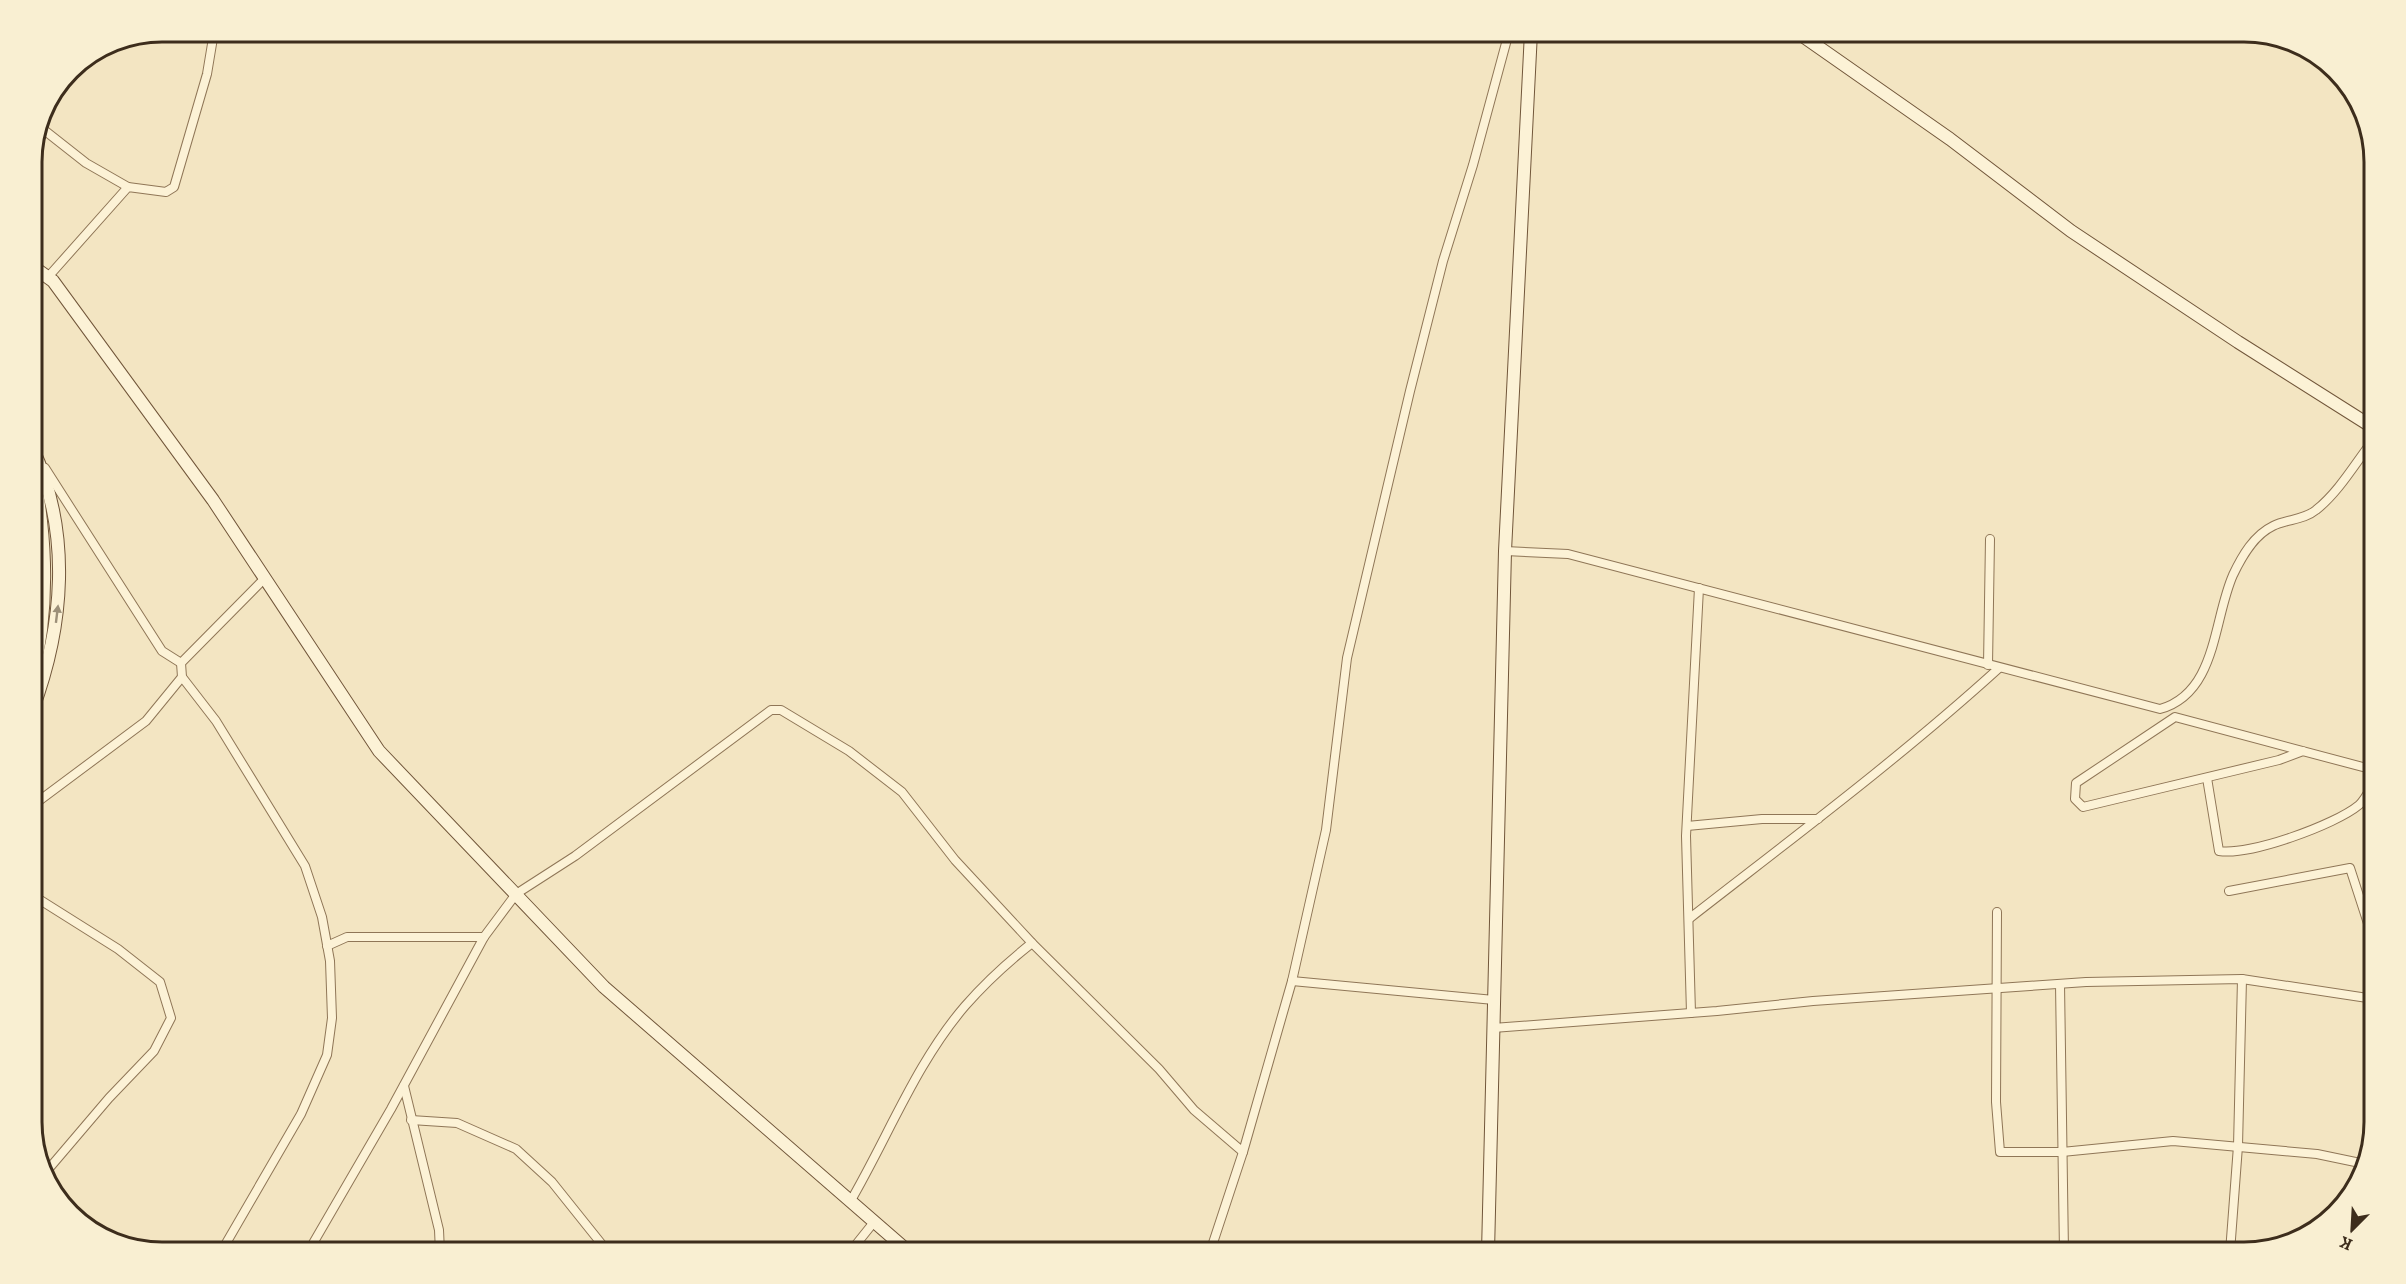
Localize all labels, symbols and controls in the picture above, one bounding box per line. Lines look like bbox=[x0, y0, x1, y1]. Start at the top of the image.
one-way arrow bbox=[53, 605, 62, 624]
north arrow bbox=[2322, 1200, 2382, 1260]
text: K bbox=[2337, 1232, 2355, 1254]

